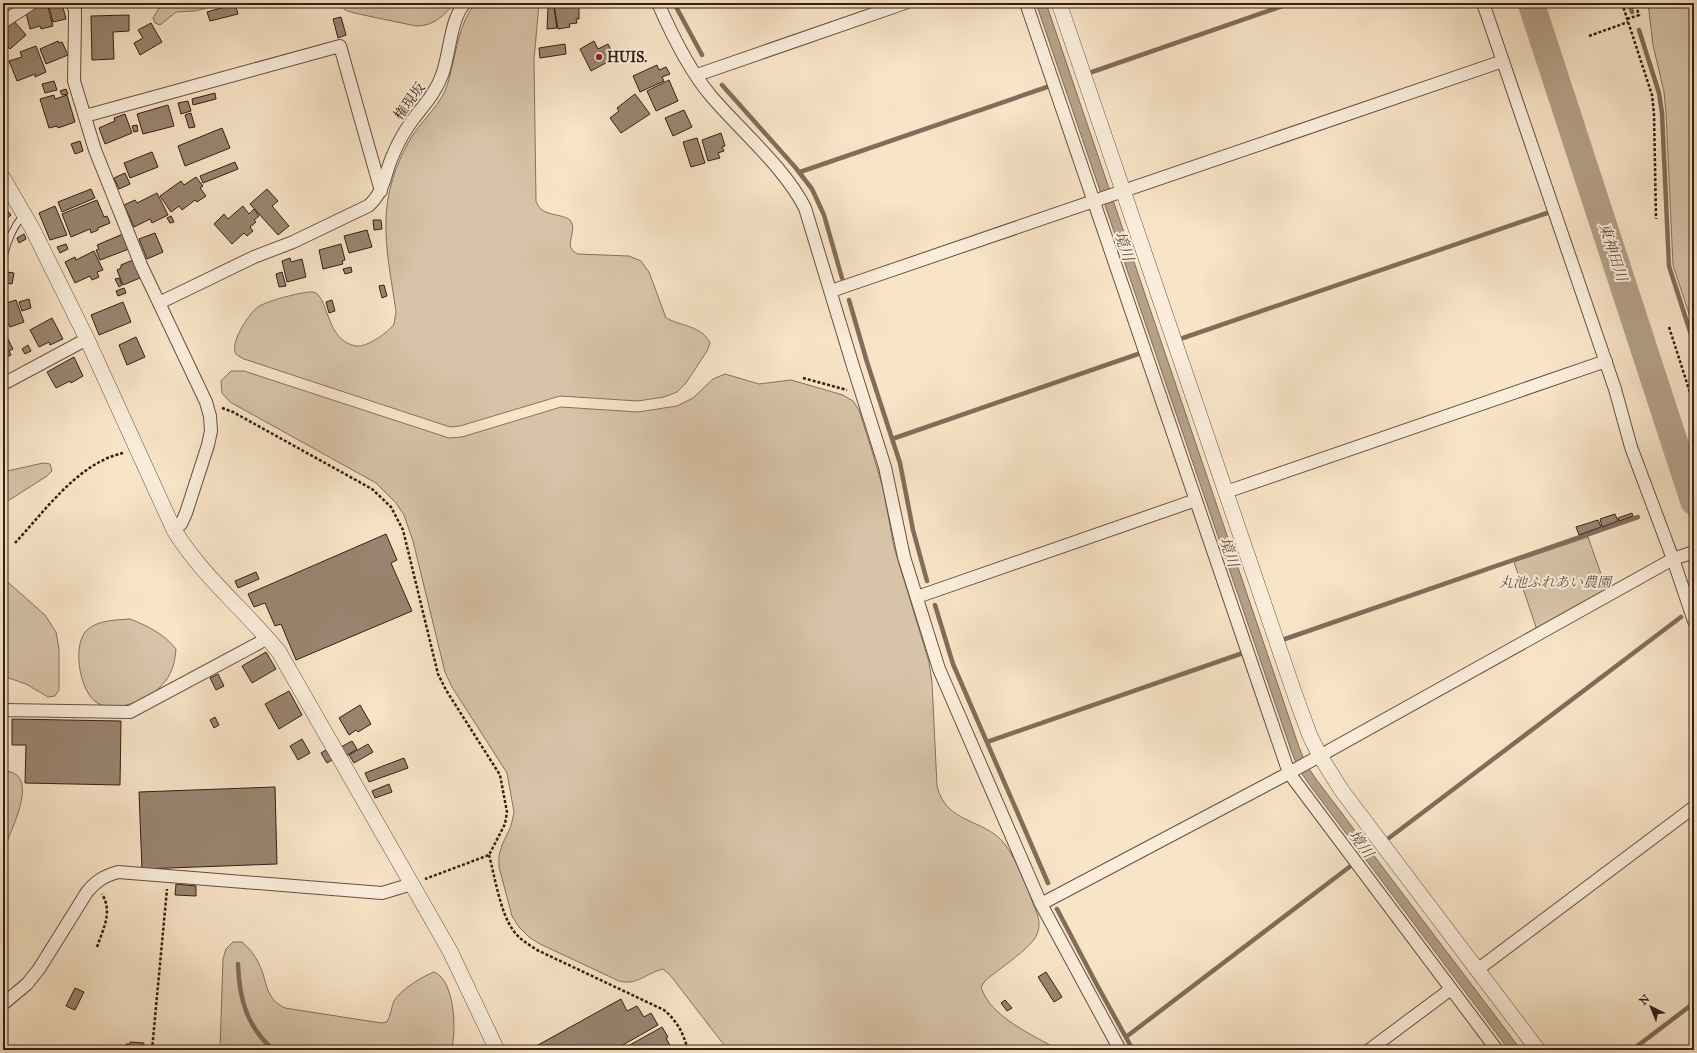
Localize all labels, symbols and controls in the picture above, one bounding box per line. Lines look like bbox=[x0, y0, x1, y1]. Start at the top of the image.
place label: HUIS. bbox=[607, 49, 647, 66]
marker: HUIS. bbox=[594, 52, 604, 62]
street label: 権現坂 bbox=[390, 79, 429, 123]
water label: 東神田川 bbox=[1595, 221, 1631, 285]
water label: 境川 bbox=[1111, 229, 1138, 265]
water label: 境川 bbox=[1216, 535, 1243, 571]
park label: 丸池ふれあい農園 bbox=[1499, 574, 1613, 591]
water label: 境川 bbox=[1345, 827, 1378, 863]
north arrow bbox=[1631, 987, 1671, 1027]
text: N bbox=[1637, 992, 1653, 1008]

